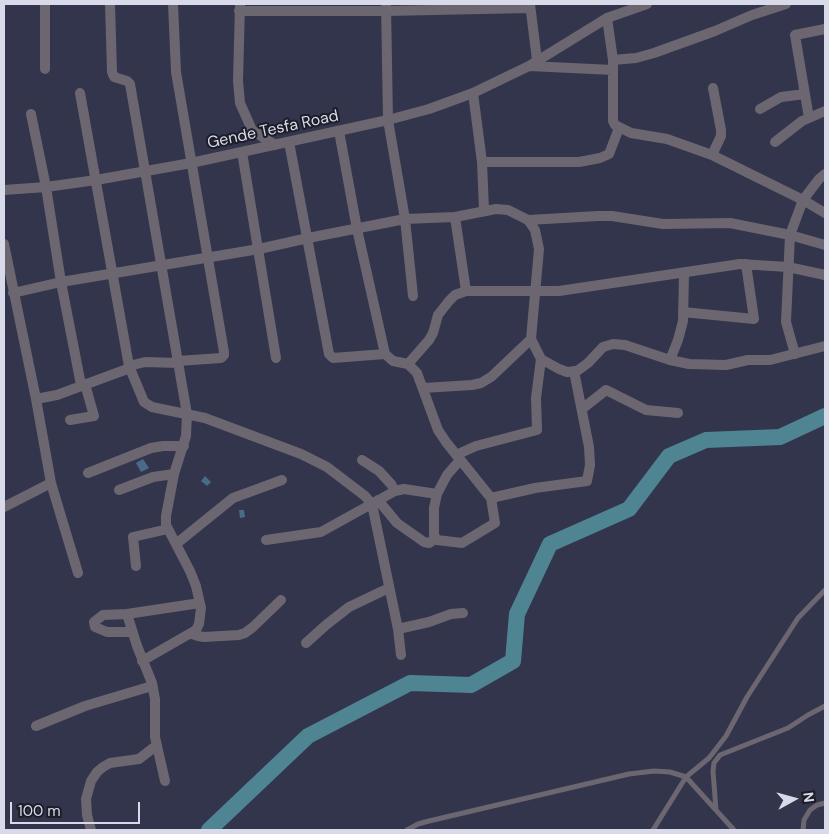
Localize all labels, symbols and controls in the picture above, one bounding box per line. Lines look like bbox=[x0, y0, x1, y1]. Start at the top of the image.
street label: Gende Tesfa Road bbox=[206, 107, 340, 153]
north arrow bbox=[769, 774, 819, 824]
text: N bbox=[799, 791, 818, 803]
scale bar bbox=[12, 792, 142, 824]
text: 100 m bbox=[18, 801, 61, 821]

